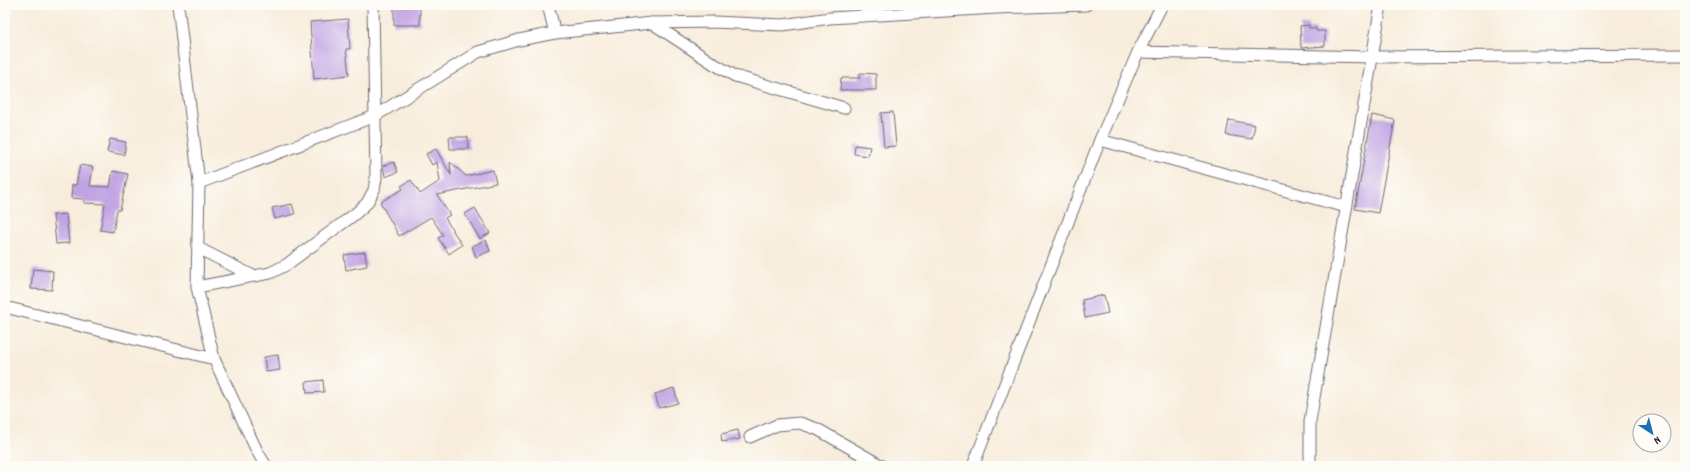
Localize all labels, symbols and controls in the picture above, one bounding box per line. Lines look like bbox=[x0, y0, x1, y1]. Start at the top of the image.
north arrow bbox=[1632, 413, 1672, 453]
text: N bbox=[1649, 431, 1664, 448]

